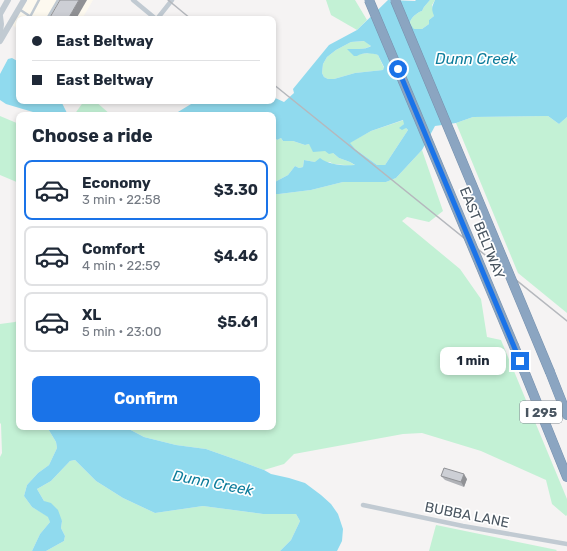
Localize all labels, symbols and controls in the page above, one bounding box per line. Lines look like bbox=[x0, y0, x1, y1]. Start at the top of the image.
text: East Beltway bbox=[56, 32, 154, 50]
water label: Dunn Creek bbox=[435, 50, 517, 68]
route start bbox=[389, 60, 407, 78]
text: East Beltway bbox=[56, 71, 154, 89]
text: Choose a ride bbox=[32, 125, 153, 147]
icon: car bbox=[34, 172, 70, 208]
text: Economy bbox=[82, 174, 151, 192]
text: $3.30 bbox=[214, 181, 258, 199]
street label: EAST BELTWAY bbox=[456, 184, 508, 282]
text: 3 min · 22:58 bbox=[82, 192, 161, 207]
icon: car bbox=[34, 238, 70, 274]
text: Comfort bbox=[82, 240, 145, 258]
text: $4.46 bbox=[214, 247, 258, 265]
text: 4 min · 22:59 bbox=[82, 258, 161, 273]
icon: car bbox=[34, 304, 70, 340]
text: XL bbox=[82, 306, 101, 324]
text: $5.61 bbox=[217, 313, 258, 331]
text: 5 min · 23:00 bbox=[82, 324, 161, 339]
callout: 1 min bbox=[440, 347, 506, 375]
route end bbox=[511, 352, 529, 370]
text: 1 min bbox=[456, 353, 490, 368]
button: Confirm bbox=[32, 376, 260, 422]
road number: I 295 bbox=[520, 401, 562, 423]
water label: Dunn Creek bbox=[171, 466, 255, 500]
street label: BUBBA LANE bbox=[423, 498, 511, 532]

